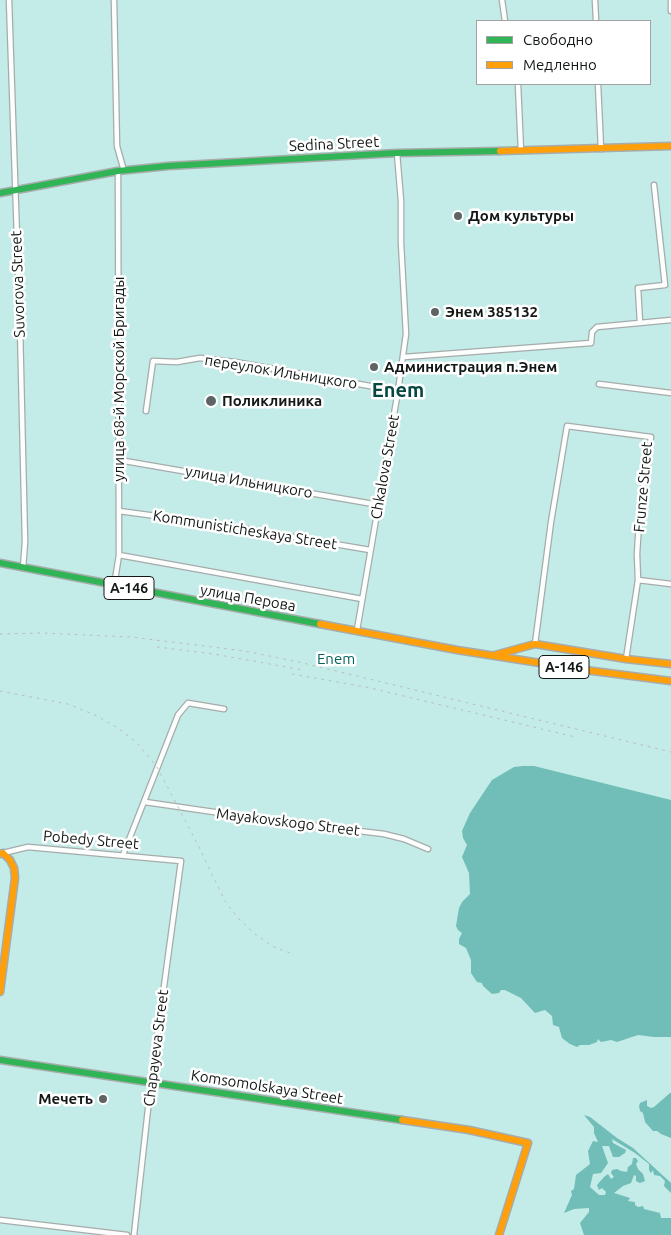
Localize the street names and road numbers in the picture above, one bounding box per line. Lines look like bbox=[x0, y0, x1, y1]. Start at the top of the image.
street label: Sedina Street bbox=[289, 133, 379, 155]
street label: Suvorova Street bbox=[7, 230, 29, 338]
street label: улица 68-й Морской Бригады bbox=[110, 277, 128, 481]
street label: переулок Ильницкого bbox=[203, 351, 359, 393]
street label: Chkalova Street bbox=[367, 413, 403, 521]
street label: Frunze Street bbox=[630, 441, 656, 533]
street label: улица Ильницкого bbox=[184, 462, 314, 502]
street label: Kommunisticheskaya Street bbox=[152, 507, 338, 553]
road number: А-146 bbox=[104, 576, 154, 600]
street label: улица Перова bbox=[199, 581, 297, 615]
road number: А-146 bbox=[539, 656, 589, 679]
street label: Mayakovskogo Street bbox=[215, 804, 361, 840]
street label: Pobedy Street bbox=[42, 827, 140, 853]
street label: Chapayeva Street bbox=[140, 988, 172, 1108]
street label: Komsomolskaya Street bbox=[190, 1066, 344, 1108]

